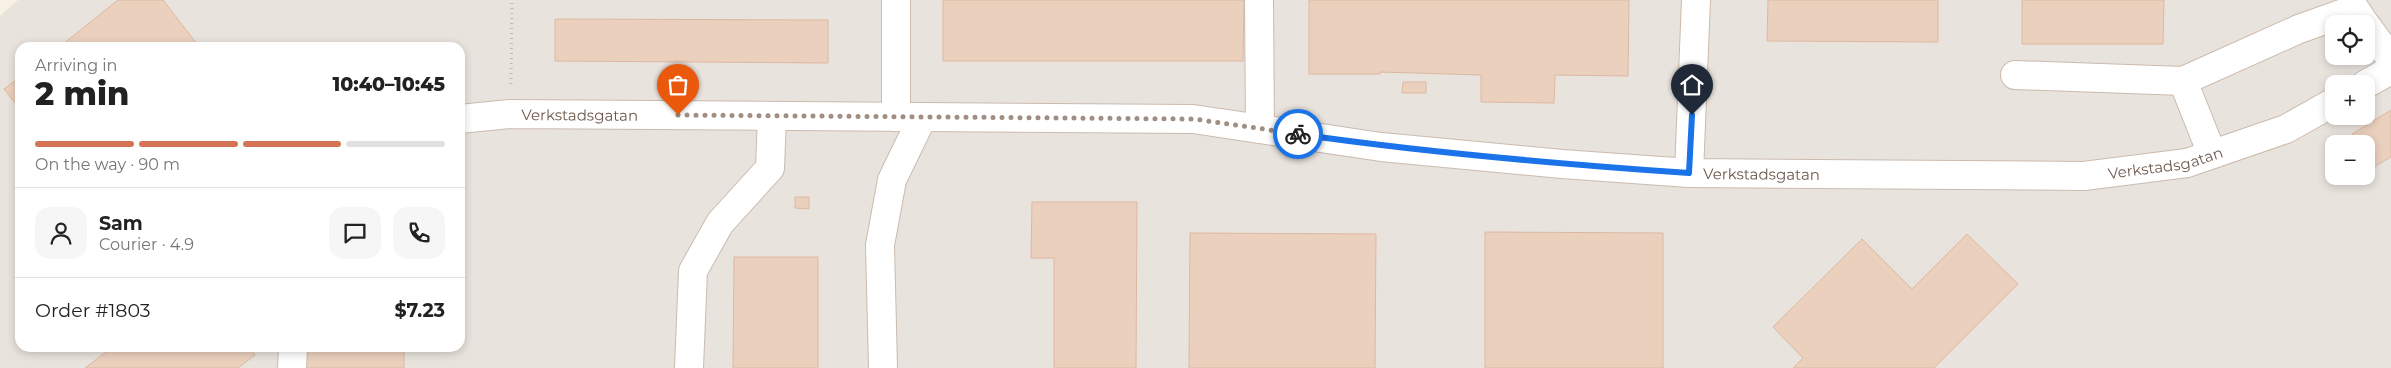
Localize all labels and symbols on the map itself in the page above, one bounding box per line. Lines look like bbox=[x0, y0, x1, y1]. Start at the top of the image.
pin bbox=[657, 64, 699, 115]
pin bbox=[1671, 64, 1713, 115]
street label: Verkstadsgatan bbox=[521, 105, 638, 124]
courier bbox=[1273, 109, 1323, 159]
street label: Verkstadsgatan bbox=[2107, 142, 2225, 182]
street label: Verkstadsgatan bbox=[1703, 164, 1820, 183]

